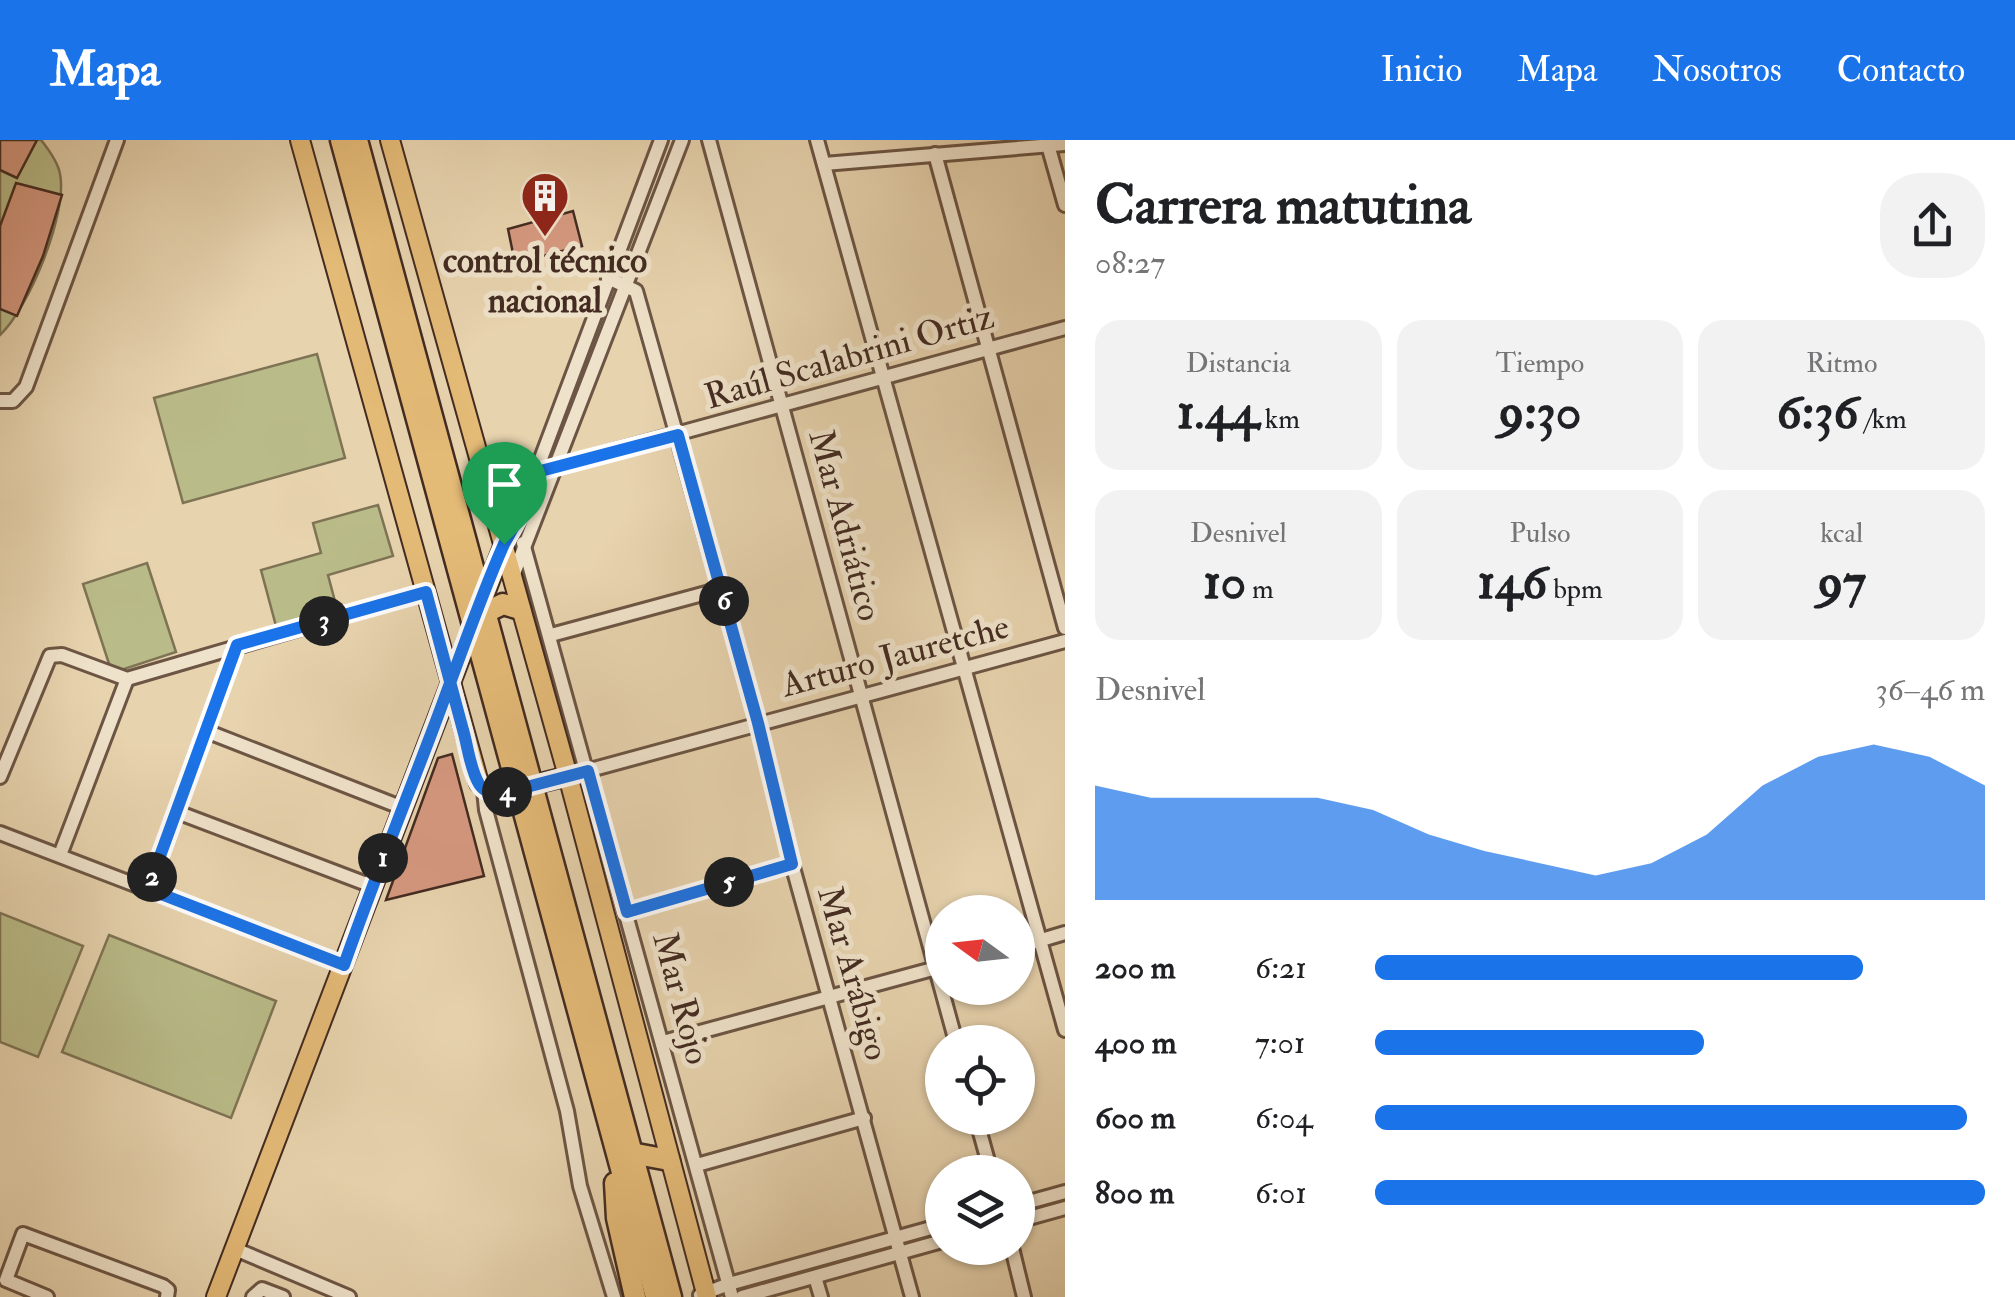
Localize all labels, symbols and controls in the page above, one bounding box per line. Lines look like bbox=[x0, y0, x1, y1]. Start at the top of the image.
text: Mapa bbox=[50, 40, 160, 100]
text: Inicio bbox=[1381, 48, 1462, 92]
text: Mapa bbox=[1517, 48, 1597, 92]
text: Nosotros bbox=[1652, 48, 1782, 92]
text: Contacto bbox=[1837, 48, 1965, 92]
building icon: control técnico nacional bbox=[519, 170, 571, 238]
text: Carrera matutina bbox=[1095, 171, 1471, 240]
button: share bbox=[1880, 173, 1985, 278]
place label: control técnico nacional bbox=[443, 239, 647, 323]
text: 08:27 bbox=[1095, 243, 1165, 283]
street label: Raúl Scalabrini Ortiz bbox=[700, 295, 999, 419]
text: Distancia bbox=[1186, 346, 1291, 381]
text: Tiempo bbox=[1496, 346, 1584, 381]
text: Ritmo bbox=[1806, 346, 1877, 381]
text: 1.44 bbox=[1177, 381, 1259, 444]
text: 9:30 bbox=[1499, 381, 1581, 444]
text: 6:36 bbox=[1777, 381, 1859, 444]
text: km bbox=[1259, 402, 1300, 437]
text: /km bbox=[1859, 402, 1907, 437]
street label: Mar Adriático bbox=[798, 425, 892, 626]
pin bbox=[462, 442, 547, 545]
icon: arrive bbox=[477, 457, 532, 512]
text: Desnivel bbox=[1190, 516, 1287, 551]
text: Pulso bbox=[1509, 516, 1571, 551]
text: kcal bbox=[1820, 516, 1863, 551]
text: 10 bbox=[1203, 551, 1246, 614]
text: 146 bbox=[1477, 551, 1547, 614]
text: 97 bbox=[1817, 551, 1866, 614]
text: m bbox=[1246, 572, 1274, 607]
text: bpm bbox=[1547, 572, 1603, 607]
pin: 6 bbox=[699, 576, 749, 626]
text: 6 bbox=[717, 583, 731, 618]
pin: 3 bbox=[299, 596, 349, 646]
text: 3 bbox=[319, 603, 329, 638]
street label: Arturo Jauretche bbox=[776, 604, 1014, 708]
text: Desnivel bbox=[1095, 670, 1205, 710]
text: 36–46 m bbox=[1875, 670, 1985, 710]
pin: 4 bbox=[482, 767, 532, 817]
text: 4 bbox=[499, 774, 515, 809]
pin: 1 bbox=[358, 833, 408, 883]
text: 1 bbox=[378, 840, 388, 875]
pin: 2 bbox=[127, 852, 177, 902]
pin: 5 bbox=[704, 857, 754, 907]
text: 2 bbox=[145, 859, 159, 894]
text: 5 bbox=[723, 864, 735, 899]
street label: Mar Arábigo bbox=[807, 881, 899, 1065]
north arrow bbox=[925, 895, 1035, 1005]
map controls bbox=[925, 895, 1035, 1265]
street label: Mar Rojo bbox=[642, 927, 720, 1069]
text: 200 m bbox=[1095, 948, 1176, 988]
text: 6:21 bbox=[1255, 948, 1307, 988]
text: 400 m bbox=[1095, 1023, 1177, 1063]
text: 7:01 bbox=[1255, 1023, 1305, 1063]
button: locate bbox=[925, 1025, 1035, 1135]
text: 600 m bbox=[1095, 1098, 1176, 1138]
text: 6:04 bbox=[1255, 1098, 1313, 1138]
button: layers bbox=[925, 1155, 1035, 1265]
text: 800 m bbox=[1095, 1173, 1174, 1213]
text: 6:01 bbox=[1255, 1173, 1307, 1213]

